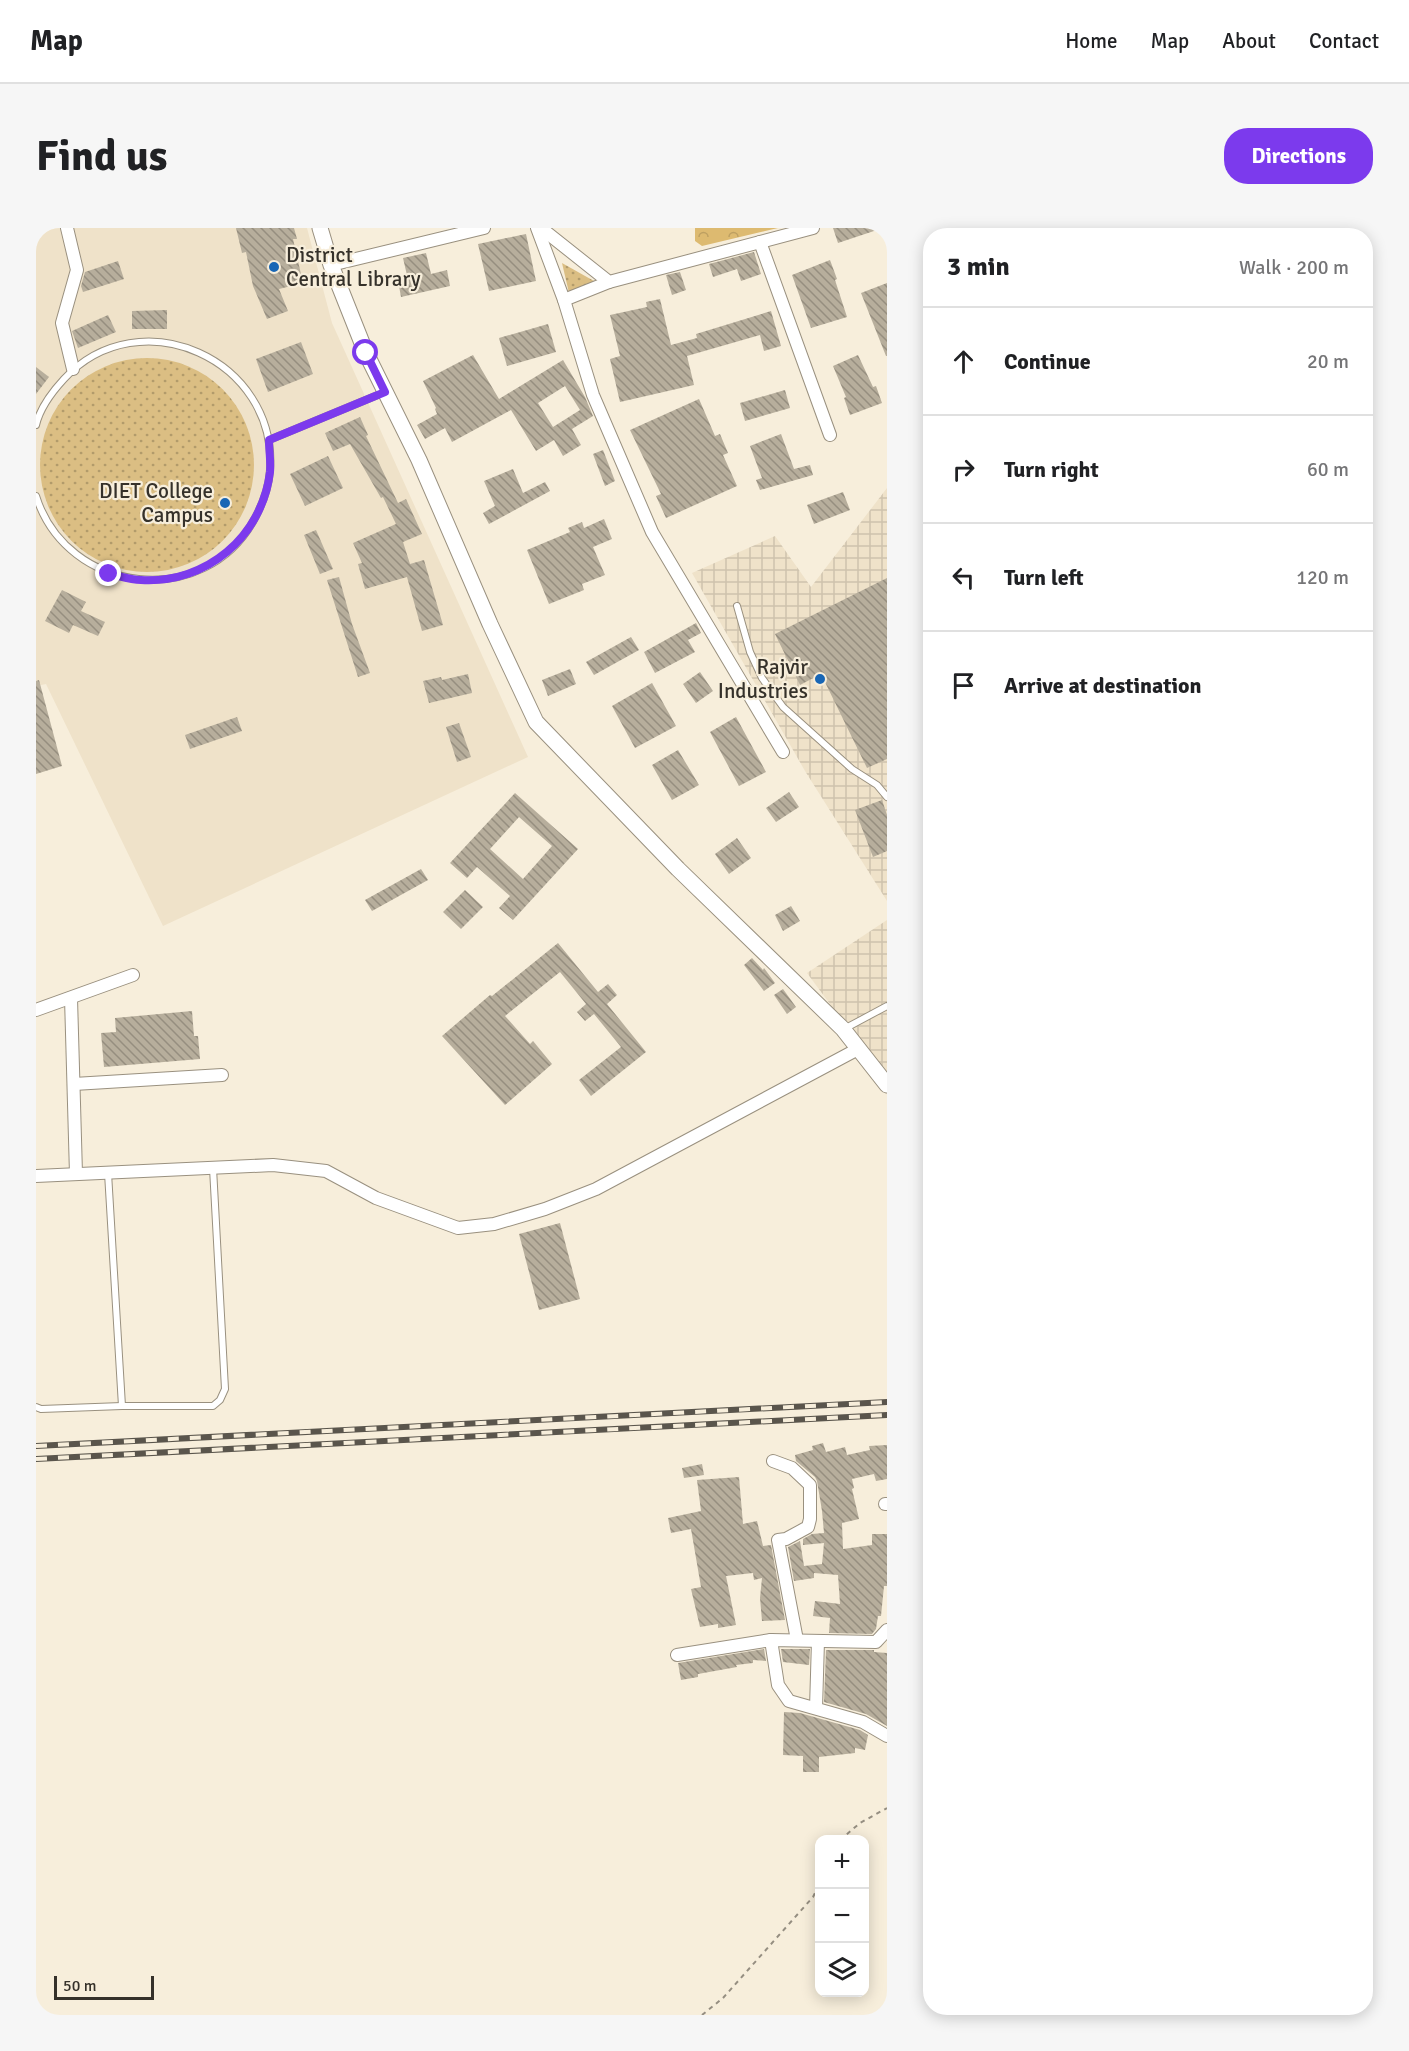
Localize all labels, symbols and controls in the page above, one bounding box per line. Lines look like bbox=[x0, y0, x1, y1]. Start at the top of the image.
text: Map bbox=[30, 24, 83, 58]
text: Home bbox=[1065, 28, 1118, 54]
text: Map bbox=[1151, 28, 1189, 54]
text: About bbox=[1222, 28, 1276, 54]
text: Contact bbox=[1309, 28, 1379, 54]
button: Directions bbox=[1224, 128, 1373, 184]
text: Find us bbox=[36, 131, 167, 182]
place label: District Central Library bbox=[286, 242, 421, 292]
text: 3 min bbox=[947, 251, 1010, 283]
text: Walk · 200 m bbox=[1239, 255, 1349, 280]
marker: District Central Library bbox=[267, 260, 281, 274]
route start bbox=[352, 339, 378, 365]
icon: ahead bbox=[947, 345, 980, 378]
text: Continue bbox=[1004, 348, 1091, 375]
text: 20 m bbox=[1307, 349, 1349, 374]
icon: right bbox=[947, 453, 980, 486]
text: Turn right bbox=[1004, 456, 1099, 483]
text: 60 m bbox=[1307, 457, 1349, 482]
place label: DIET College Campus bbox=[99, 478, 213, 528]
marker: DIET College Campus bbox=[218, 496, 232, 510]
route end bbox=[95, 560, 121, 586]
icon: left bbox=[947, 561, 980, 594]
text: Turn left bbox=[1004, 564, 1084, 591]
text: 120 m bbox=[1296, 565, 1349, 590]
place label: Rajvir Industries bbox=[718, 654, 808, 704]
icon: arrive bbox=[947, 669, 980, 702]
marker: Rajvir Industries bbox=[813, 672, 827, 686]
text: Arrive at destination bbox=[1004, 672, 1201, 699]
map controls bbox=[815, 1835, 869, 1997]
button: + bbox=[815, 1835, 869, 1889]
button: − bbox=[815, 1889, 869, 1943]
button: layers bbox=[815, 1943, 869, 1997]
scale bar bbox=[54, 1973, 154, 2000]
text: 50 m bbox=[63, 1976, 97, 1996]

